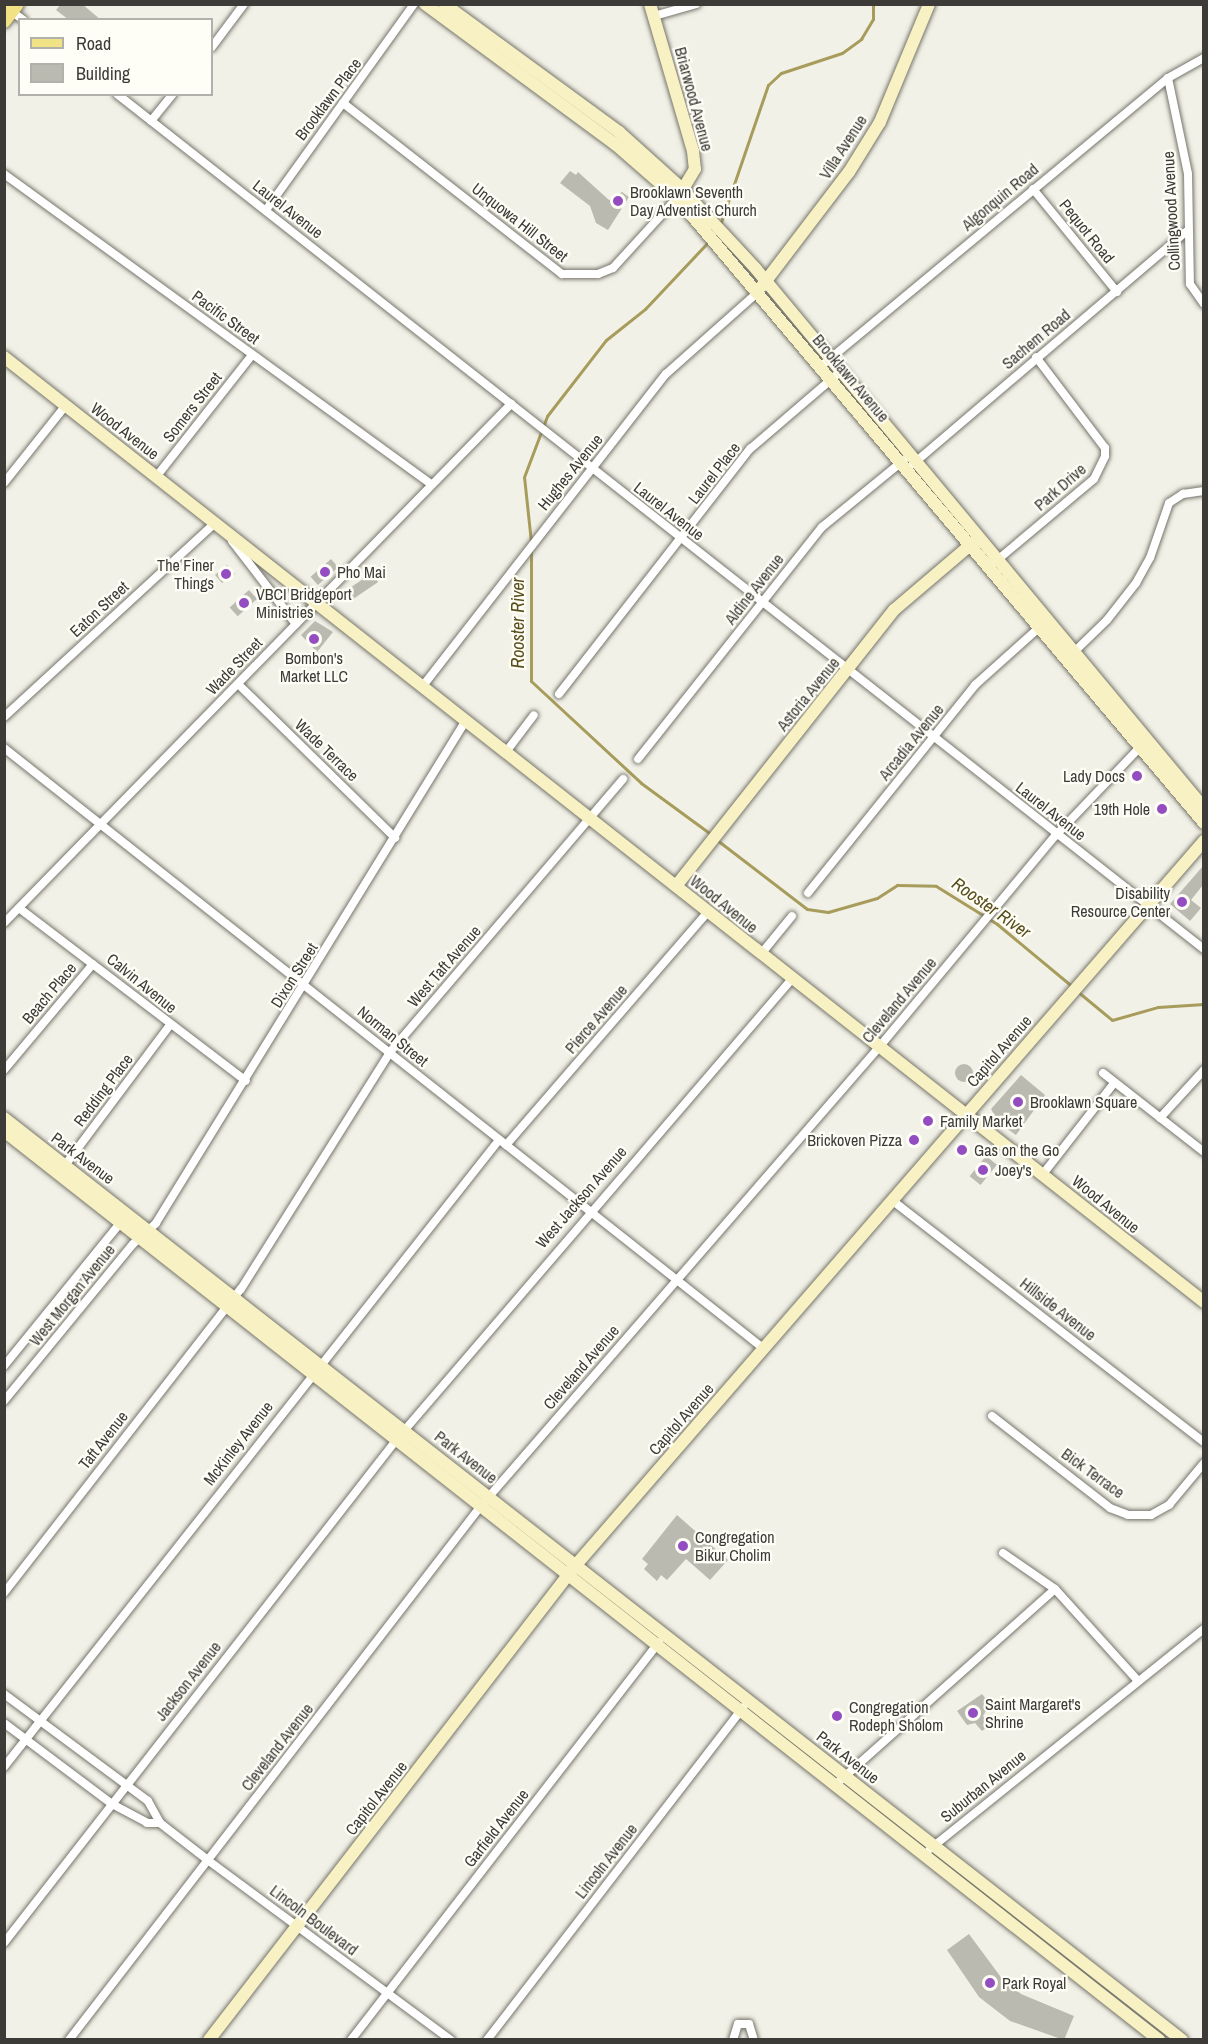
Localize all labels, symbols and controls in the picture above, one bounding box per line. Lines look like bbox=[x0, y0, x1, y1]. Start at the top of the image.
legend bbox=[18, 18, 213, 96]
text: Road bbox=[76, 31, 111, 56]
street label: Briarwood Avenue bbox=[671, 44, 717, 154]
street label: Brooklawn Place bbox=[291, 54, 365, 144]
text: Building bbox=[76, 61, 130, 86]
street label: Villa Avenue bbox=[815, 111, 871, 183]
street label: Collingwood Avenue bbox=[1158, 151, 1184, 271]
street label: Algonquin Road bbox=[958, 159, 1042, 235]
street label: Laurel Avenue bbox=[249, 175, 327, 243]
street label: Unquowa Hill Street bbox=[468, 179, 572, 265]
place label: Brooklawn Seventh Day Adventist Church bbox=[630, 182, 758, 220]
marker: Brooklawn Seventh Day Adventist Church bbox=[611, 194, 625, 208]
street label: Pequot Road bbox=[1055, 195, 1119, 267]
street label: Pacific Street bbox=[188, 286, 264, 348]
street label: Sachem Road bbox=[998, 305, 1074, 373]
street label: Brooklawn Avenue bbox=[809, 330, 893, 426]
street label: Somers Street bbox=[159, 368, 225, 446]
street label: Wood Avenue bbox=[87, 398, 163, 464]
street label: Hughes Avenue bbox=[533, 430, 607, 514]
street label: Laurel Place bbox=[684, 438, 744, 508]
street label: Park Drive bbox=[1030, 459, 1090, 515]
street label: Laurel Avenue bbox=[630, 477, 708, 545]
street label: Aldine Avenue bbox=[720, 550, 788, 628]
place label: The Finer Things bbox=[157, 555, 214, 593]
place label: Pho Mai bbox=[337, 562, 386, 582]
marker: Pho Mai bbox=[318, 565, 332, 579]
marker: The Finer Things bbox=[219, 567, 233, 581]
street label: Eaton Street bbox=[66, 577, 132, 641]
water label: Rooster River bbox=[507, 577, 529, 669]
place label: VBCI Bridgeport Ministries bbox=[256, 584, 352, 622]
marker: VBCI Bridgeport Ministries bbox=[237, 596, 251, 610]
marker: Bombon's Market LLC bbox=[307, 632, 321, 646]
street label: Wade Street bbox=[202, 633, 266, 699]
place label: Bombon's Market LLC bbox=[280, 648, 348, 686]
street label: Astoria Avenue bbox=[772, 653, 844, 735]
street label: Arcadia Avenue bbox=[874, 700, 948, 784]
street label: Wade Terrace bbox=[291, 715, 363, 785]
place label: Lady Docs bbox=[1063, 766, 1125, 786]
marker: Lady Docs bbox=[1130, 769, 1144, 783]
street label: Laurel Avenue bbox=[1012, 777, 1090, 845]
place label: 19th Hole bbox=[1094, 799, 1150, 819]
marker: 19th Hole bbox=[1155, 802, 1169, 816]
street label: Wood Avenue bbox=[686, 871, 762, 937]
water label: Rooster River bbox=[948, 873, 1034, 943]
place label: Disability Resource Center bbox=[1071, 883, 1170, 921]
marker: Disability Resource Center bbox=[1175, 895, 1189, 909]
street label: West Taft Avenue bbox=[403, 921, 485, 1011]
street label: Dixon Street bbox=[267, 939, 321, 1011]
street label: Calvin Avenue bbox=[103, 949, 181, 1017]
street label: Cleveland Avenue bbox=[857, 953, 941, 1047]
street label: Beach Place bbox=[18, 959, 80, 1027]
street label: Pierce Avenue bbox=[561, 980, 631, 1058]
street label: Norman Street bbox=[354, 1002, 432, 1070]
street label: Capitol Avenue bbox=[962, 1011, 1036, 1091]
street label: Redding Place bbox=[69, 1050, 137, 1130]
place label: Brooklawn Square bbox=[1030, 1092, 1137, 1112]
marker: Brooklawn Square bbox=[1011, 1095, 1025, 1109]
place label: Family Market bbox=[940, 1111, 1022, 1131]
marker: Family Market bbox=[921, 1114, 935, 1128]
street label: Park Avenue bbox=[47, 1128, 119, 1188]
place label: Brickoven Pizza bbox=[807, 1130, 902, 1150]
marker: Brickoven Pizza bbox=[907, 1133, 921, 1147]
place label: Gas on the Go bbox=[974, 1140, 1059, 1160]
street label: West Jackson Avenue bbox=[531, 1142, 631, 1252]
marker: Gas on the Go bbox=[955, 1143, 969, 1157]
place label: Joey's bbox=[995, 1160, 1032, 1180]
marker: Joey's bbox=[976, 1163, 990, 1177]
street label: Wood Avenue bbox=[1068, 1171, 1144, 1237]
street label: West Morgan Avenue bbox=[25, 1240, 119, 1350]
street label: Hillside Avenue bbox=[1016, 1273, 1100, 1345]
street label: Cleveland Avenue bbox=[539, 1321, 623, 1413]
street label: Capitol Avenue bbox=[644, 1379, 718, 1459]
street label: McKinley Avenue bbox=[199, 1397, 277, 1489]
street label: Taft Avenue bbox=[74, 1407, 132, 1473]
street label: Park Avenue bbox=[431, 1426, 501, 1488]
street label: Bick Terrace bbox=[1058, 1444, 1128, 1502]
place label: Congregation Bikur Cholim bbox=[695, 1527, 775, 1565]
marker: Congregation Bikur Cholim bbox=[676, 1539, 690, 1553]
street label: Jackson Avenue bbox=[151, 1637, 225, 1725]
place label: Saint Margaret's Shrine bbox=[985, 1694, 1081, 1732]
place label: Congregation Rodeph Sholom bbox=[849, 1697, 943, 1735]
street label: Cleveland Avenue bbox=[237, 1699, 317, 1795]
marker: Saint Margaret's Shrine bbox=[966, 1706, 980, 1720]
marker: Congregation Rodeph Sholom bbox=[830, 1709, 844, 1723]
street label: Park Avenue bbox=[813, 1726, 883, 1788]
street label: Suburban Avenue bbox=[936, 1746, 1030, 1826]
street label: Capitol Avenue bbox=[341, 1757, 411, 1839]
street label: Garfield Avenue bbox=[459, 1785, 533, 1871]
street label: Lincoln Avenue bbox=[571, 1820, 641, 1902]
street label: Lincoln Boulevard bbox=[266, 1881, 362, 1959]
place label: Park Royal bbox=[1002, 1973, 1066, 1993]
marker: Park Royal bbox=[983, 1976, 997, 1990]

